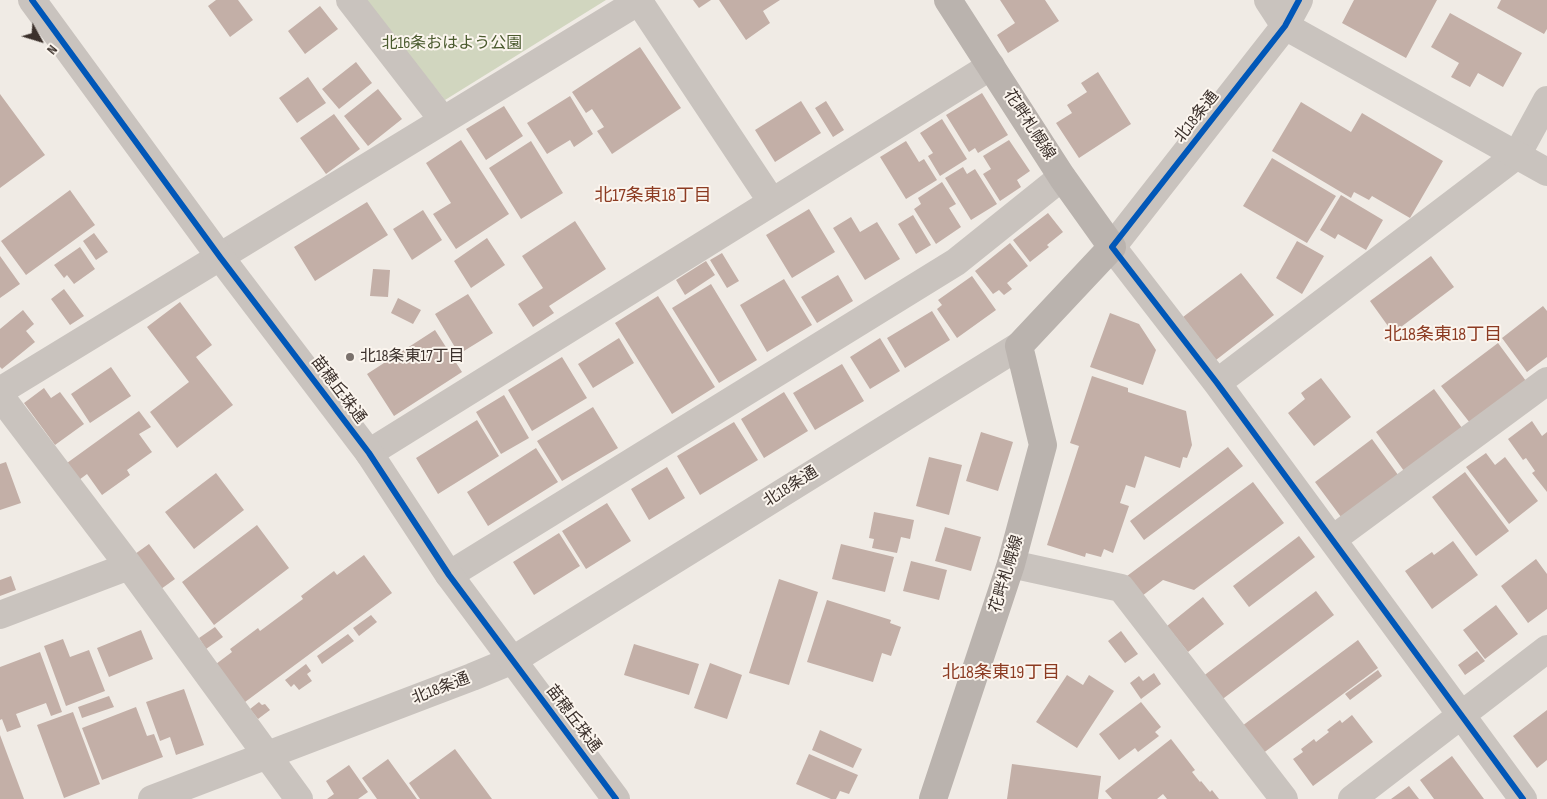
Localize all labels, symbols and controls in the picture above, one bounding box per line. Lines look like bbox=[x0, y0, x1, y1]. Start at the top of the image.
north arrow bbox=[15, 15, 65, 65]
park label: 北16条おはよう公園 bbox=[382, 34, 522, 54]
text: N bbox=[43, 41, 61, 58]
street label: 花畔札幌線 bbox=[999, 86, 1059, 164]
street label: 北18条通 bbox=[1171, 87, 1223, 147]
district label: 北17条東18丁目 bbox=[594, 185, 712, 207]
district label: 北18条東18丁目 bbox=[1384, 324, 1502, 346]
place label: 北18条東17丁目 bbox=[360, 347, 465, 367]
marker: 北18条東17丁目 bbox=[344, 351, 356, 363]
street label: 苗穂丘珠通 bbox=[306, 352, 370, 428]
street label: 北18条通 bbox=[760, 463, 822, 511]
street label: 花畔札幌線 bbox=[986, 533, 1028, 615]
district label: 北18条東19丁目 bbox=[942, 662, 1060, 684]
street label: 北18条通 bbox=[409, 669, 473, 709]
street label: 苗穂丘珠通 bbox=[541, 681, 605, 757]

